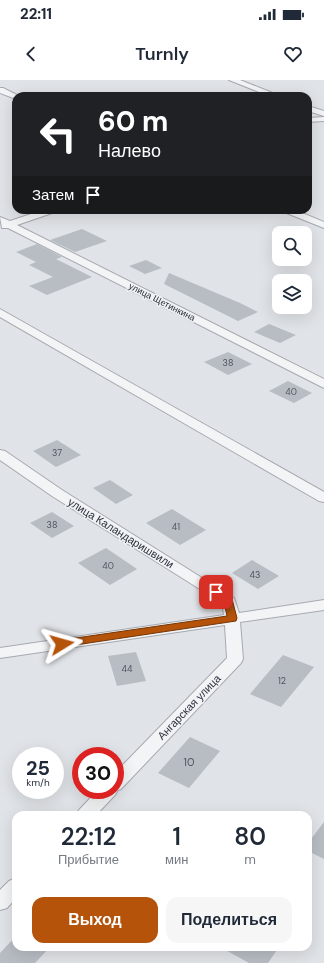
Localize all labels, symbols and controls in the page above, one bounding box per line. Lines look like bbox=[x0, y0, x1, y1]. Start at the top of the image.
text: 22:11 bbox=[20, 4, 52, 24]
text: Turnly bbox=[135, 42, 189, 66]
icon: back bbox=[20, 43, 42, 65]
icon: heart bbox=[282, 43, 304, 65]
text: 60 m bbox=[98, 103, 168, 140]
icon: left bbox=[32, 108, 84, 160]
text: Налево bbox=[98, 139, 161, 163]
icon: arrive bbox=[82, 184, 104, 206]
text: Затем bbox=[32, 185, 74, 205]
map controls bbox=[272, 226, 312, 314]
button: search bbox=[272, 226, 312, 266]
button: layers bbox=[272, 274, 312, 314]
street label: улица Щетинкина bbox=[127, 280, 197, 324]
house number: 38 bbox=[223, 357, 233, 369]
house number: 40 bbox=[285, 386, 297, 398]
house number: 37 bbox=[52, 447, 62, 459]
street label: улица Каландаришвили bbox=[65, 495, 177, 571]
house number: 38 bbox=[47, 519, 57, 531]
house number: 41 bbox=[172, 521, 180, 533]
house number: 40 bbox=[102, 560, 114, 572]
house number: 43 bbox=[250, 569, 260, 581]
pin bbox=[199, 575, 233, 609]
icon: arrive bbox=[205, 581, 227, 603]
position arrow bbox=[41, 623, 83, 665]
house number: 44 bbox=[122, 663, 133, 675]
street label: Ангарская улица bbox=[154, 671, 224, 743]
house number: 12 bbox=[278, 675, 286, 687]
speed limit sign: 30 bbox=[72, 747, 124, 799]
text: 25 bbox=[26, 755, 50, 781]
house number: 10 bbox=[184, 755, 194, 769]
text: km/h bbox=[26, 776, 50, 789]
text: 22:12 bbox=[61, 821, 116, 852]
text: 1 bbox=[172, 821, 181, 852]
text: 80 bbox=[234, 821, 266, 852]
text: Прибытие bbox=[58, 851, 119, 868]
text: мин bbox=[165, 851, 188, 868]
text: m bbox=[244, 851, 256, 868]
button: Выход bbox=[32, 897, 158, 943]
button: Поделиться bbox=[166, 897, 292, 943]

